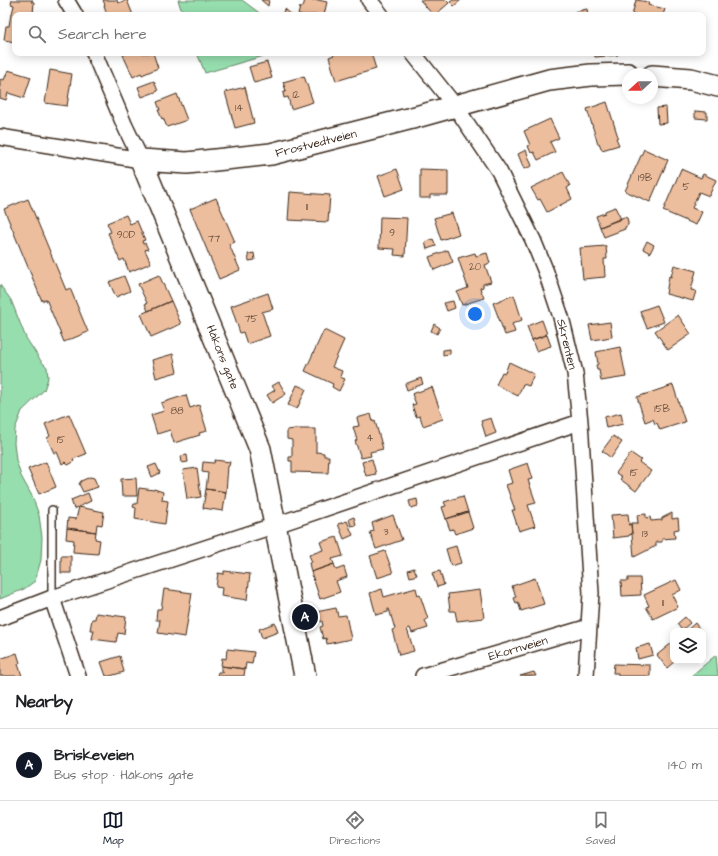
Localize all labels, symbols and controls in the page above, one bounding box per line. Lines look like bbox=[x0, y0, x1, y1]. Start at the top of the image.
search box bbox=[12, 12, 706, 56]
icon: search bbox=[26, 23, 48, 45]
text: Search here bbox=[58, 24, 147, 45]
north arrow bbox=[622, 68, 658, 104]
house number: 12 bbox=[292, 88, 300, 102]
house number: 14 bbox=[235, 101, 243, 115]
street label: Frostvedtveien bbox=[274, 125, 359, 162]
house number: 19B bbox=[638, 171, 652, 185]
house number: 5 bbox=[682, 180, 690, 194]
house number: 11 bbox=[306, 200, 309, 214]
house number: 9 bbox=[389, 226, 395, 240]
house number: 90D bbox=[117, 228, 136, 242]
house number: 77 bbox=[208, 232, 220, 246]
house number: 20 bbox=[469, 260, 481, 274]
your location bbox=[465, 304, 485, 324]
house number: 75 bbox=[244, 312, 258, 326]
street label: Skrenten bbox=[552, 317, 581, 371]
street label: Håkons gate bbox=[201, 322, 243, 393]
house number: 15B bbox=[654, 402, 670, 416]
house number: 88 bbox=[171, 404, 184, 418]
house number: 4 bbox=[367, 431, 374, 445]
house number: 15 bbox=[57, 433, 65, 447]
house number: 15 bbox=[630, 466, 638, 480]
house number: 3 bbox=[383, 525, 389, 539]
house number: 13 bbox=[642, 527, 648, 541]
house number: 11 bbox=[662, 596, 665, 610]
pin: A bbox=[292, 602, 318, 632]
map controls bbox=[670, 628, 706, 664]
button: layers bbox=[670, 628, 706, 664]
street label: Ekornveien bbox=[487, 632, 550, 665]
text: Nearby bbox=[16, 690, 73, 714]
text: Briskeveien bbox=[54, 745, 134, 766]
text: A bbox=[25, 756, 33, 774]
text: 140 m bbox=[668, 756, 702, 774]
text: Bus stop · Håkons gate bbox=[54, 766, 194, 784]
tab: Map bbox=[102, 809, 124, 848]
tab: Directions bbox=[329, 809, 381, 848]
tab: Saved bbox=[586, 809, 616, 848]

